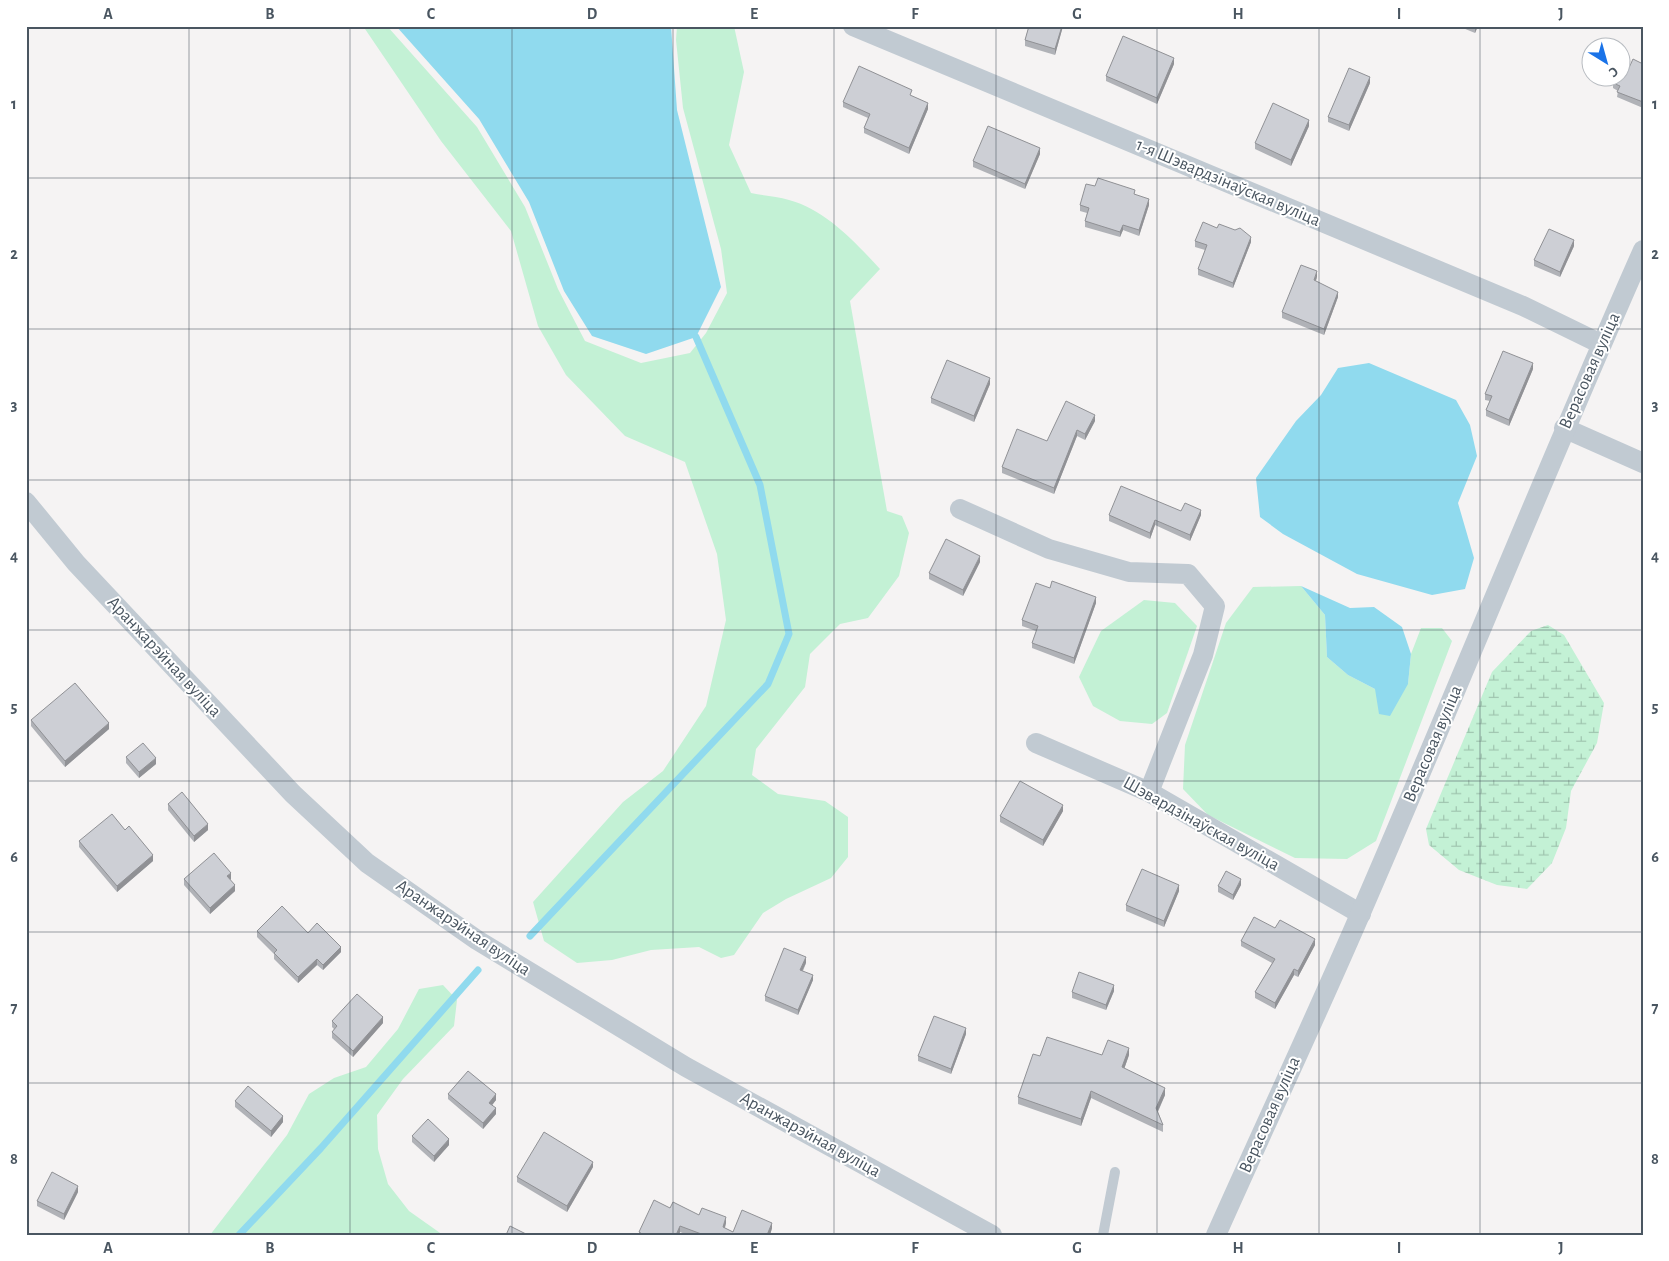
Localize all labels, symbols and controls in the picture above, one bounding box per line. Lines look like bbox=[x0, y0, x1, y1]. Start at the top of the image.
text: A bbox=[103, 6, 113, 22]
text: B bbox=[265, 6, 275, 22]
text: C bbox=[427, 6, 436, 22]
text: D bbox=[587, 6, 598, 22]
text: E bbox=[750, 6, 758, 22]
text: F bbox=[911, 6, 919, 22]
text: G bbox=[1072, 6, 1082, 22]
text: H bbox=[1232, 6, 1244, 22]
text: I bbox=[1397, 6, 1401, 22]
text: J bbox=[1558, 6, 1564, 22]
north arrow bbox=[1582, 38, 1632, 88]
text: С bbox=[1606, 64, 1621, 80]
text: 1 bbox=[11, 96, 17, 112]
text: 1 bbox=[1652, 96, 1658, 112]
street label: 1-я Шэвардзінаўская вуліца bbox=[1133, 136, 1323, 230]
text: 2 bbox=[10, 246, 18, 262]
text: 2 bbox=[1651, 246, 1659, 262]
street label: Верасовая вуліца bbox=[1556, 310, 1624, 432]
text: 3 bbox=[11, 397, 18, 413]
text: 3 bbox=[1652, 397, 1659, 413]
text: 4 bbox=[10, 548, 18, 564]
text: 4 bbox=[1651, 548, 1659, 564]
street label: Аранжарэйная вуліца bbox=[104, 593, 224, 721]
street label: Верасовая вуліца bbox=[1400, 683, 1466, 805]
text: 5 bbox=[11, 699, 18, 715]
text: 5 bbox=[1652, 699, 1659, 715]
street label: Шэвардзінаўская вуліца bbox=[1120, 774, 1282, 874]
text: 6 bbox=[10, 849, 18, 865]
text: 6 bbox=[1651, 849, 1659, 865]
street label: Аранжарэйная вуліца bbox=[393, 876, 533, 980]
text: 7 bbox=[11, 1000, 18, 1016]
text: 7 bbox=[1652, 1000, 1659, 1016]
street label: Верасовая вуліца bbox=[1236, 1054, 1304, 1176]
street label: Аранжарэйная вуліца bbox=[737, 1089, 883, 1181]
text: 8 bbox=[10, 1151, 18, 1167]
text: 8 bbox=[1651, 1151, 1659, 1167]
text: A bbox=[103, 1240, 113, 1256]
text: B bbox=[265, 1240, 275, 1256]
text: C bbox=[427, 1240, 436, 1256]
text: D bbox=[587, 1240, 598, 1256]
text: E bbox=[750, 1240, 758, 1256]
text: F bbox=[911, 1240, 919, 1256]
text: G bbox=[1072, 1240, 1082, 1256]
text: H bbox=[1232, 1240, 1244, 1256]
text: I bbox=[1397, 1240, 1401, 1256]
text: J bbox=[1558, 1240, 1564, 1256]

